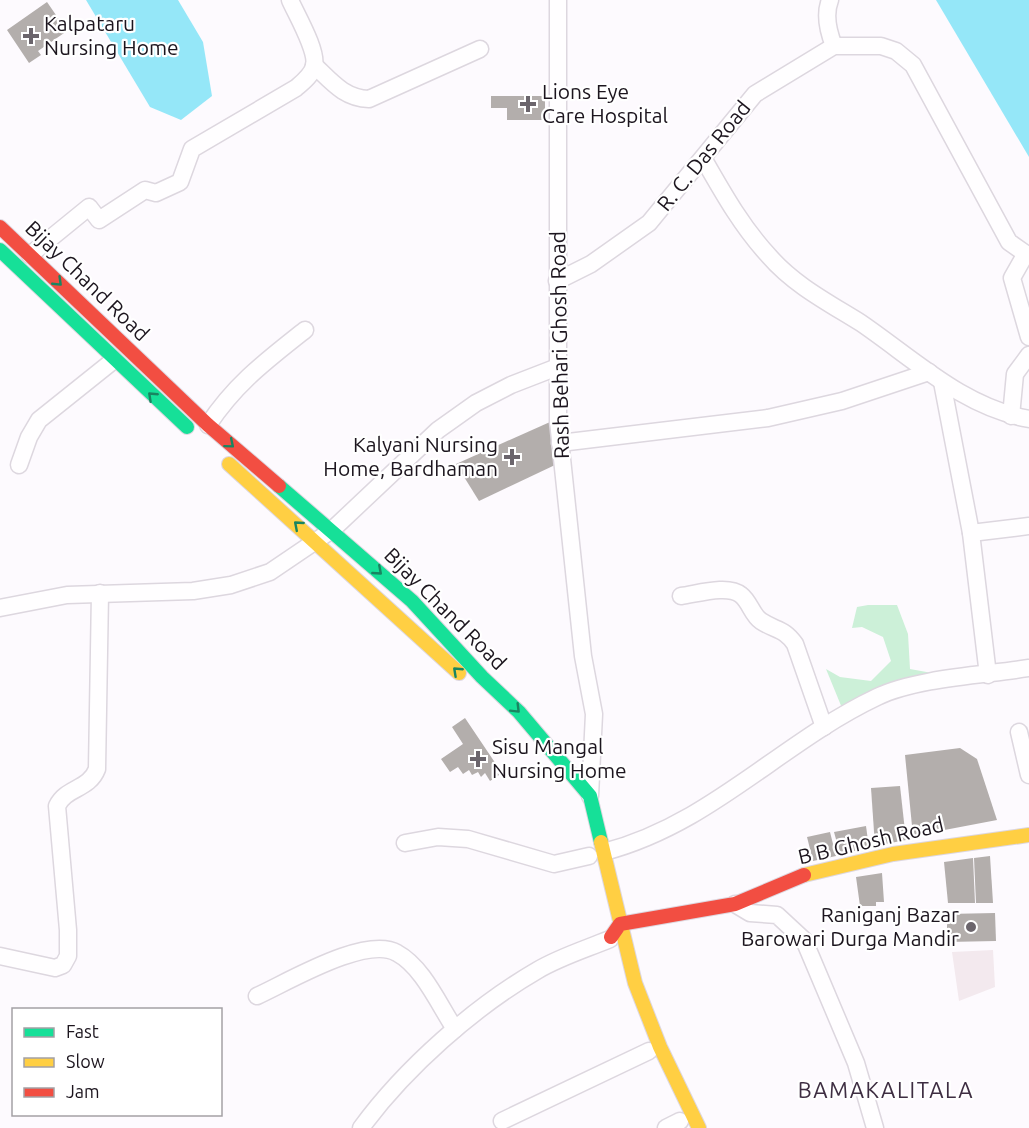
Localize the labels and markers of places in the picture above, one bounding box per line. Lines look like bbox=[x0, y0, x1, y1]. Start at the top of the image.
place label: Kalpataru Nursing Home bbox=[44, 11, 179, 59]
marker: Kalpataru Nursing Home bbox=[22, 27, 40, 45]
place label: Lions Eye Care Hospital bbox=[542, 79, 668, 127]
marker: Lions Eye Care Hospital bbox=[519, 95, 537, 113]
place label: Kalyani Nursing Home, Bardhaman bbox=[323, 432, 498, 480]
marker: Kalyani Nursing Home, Bardhaman bbox=[503, 448, 521, 466]
place label: Sisu Mangal Nursing Home bbox=[492, 734, 627, 782]
marker: Sisu Mangal Nursing Home bbox=[469, 750, 487, 768]
place label: Raniganj Bazar Barowari Durga Mandir bbox=[741, 902, 959, 950]
marker: Raniganj Bazar Barowari Durga Mandir bbox=[964, 920, 978, 934]

